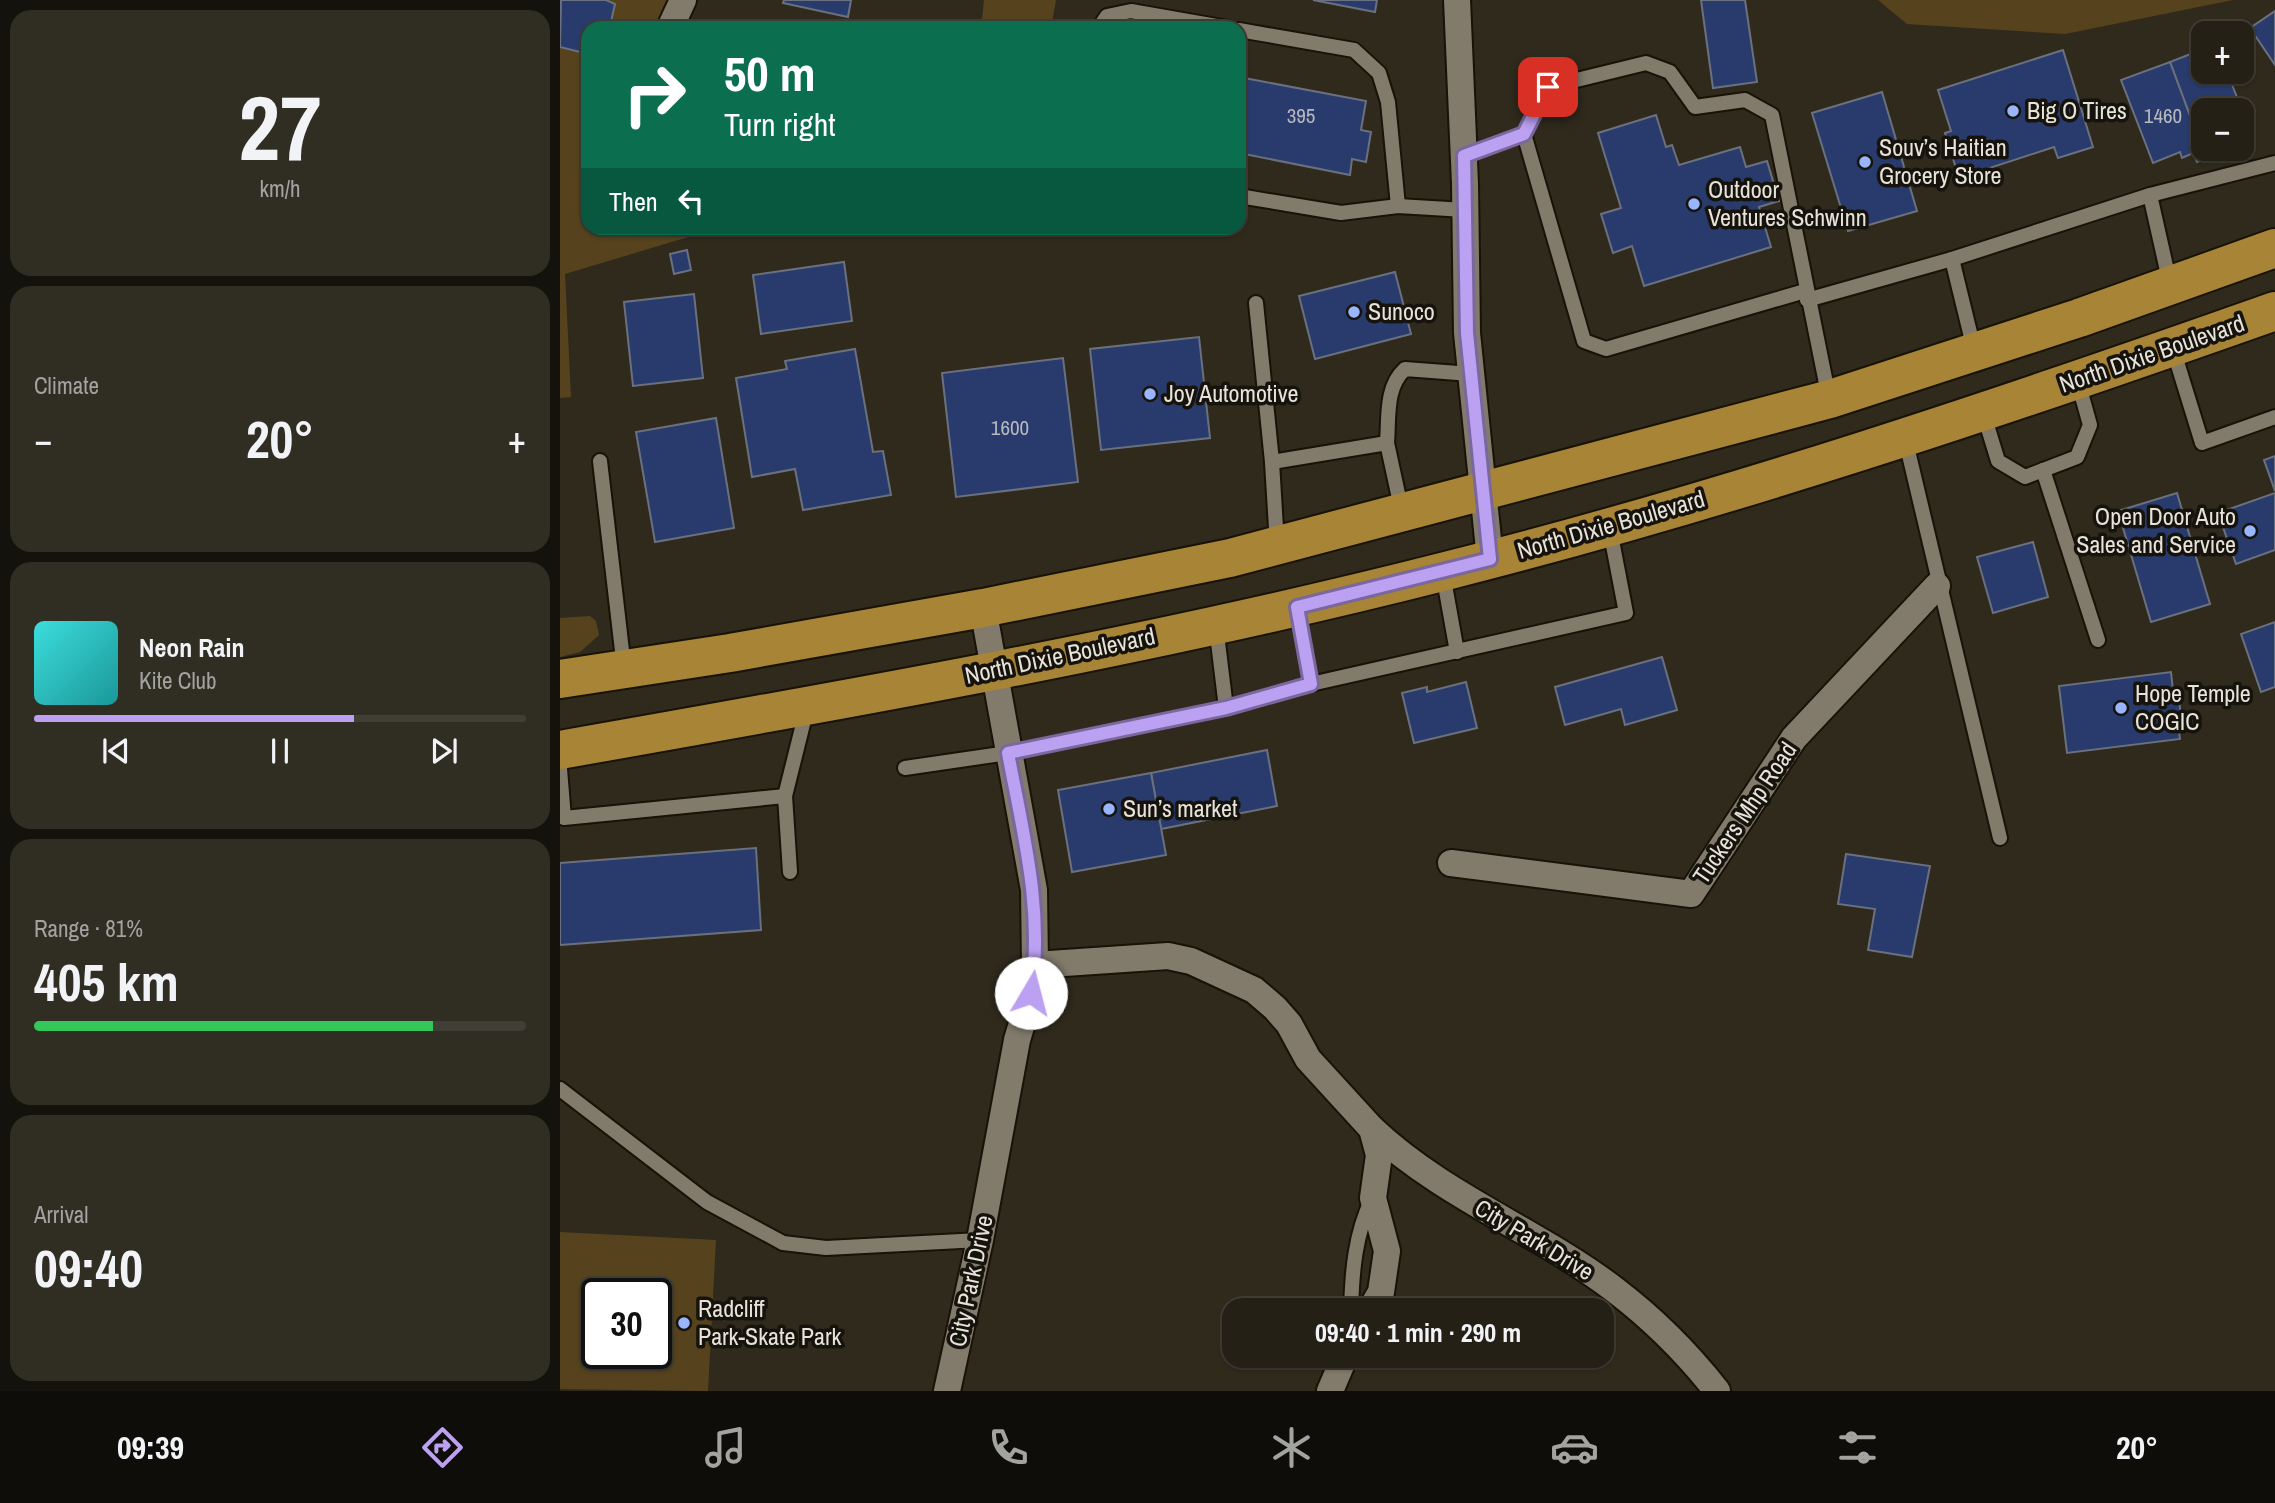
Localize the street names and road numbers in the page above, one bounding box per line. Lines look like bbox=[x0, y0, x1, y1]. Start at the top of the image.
street label: North Dixie Boulevard bbox=[2055, 306, 2248, 400]
street label: North Dixie Boulevard bbox=[1513, 482, 1708, 566]
street label: North Dixie Boulevard bbox=[962, 619, 1158, 691]
street label: Tuckers Mhp Road bbox=[1685, 735, 1803, 890]
street label: City Park Drive bbox=[1469, 1191, 1600, 1287]
street label: City Park Drive bbox=[941, 1212, 1000, 1349]

